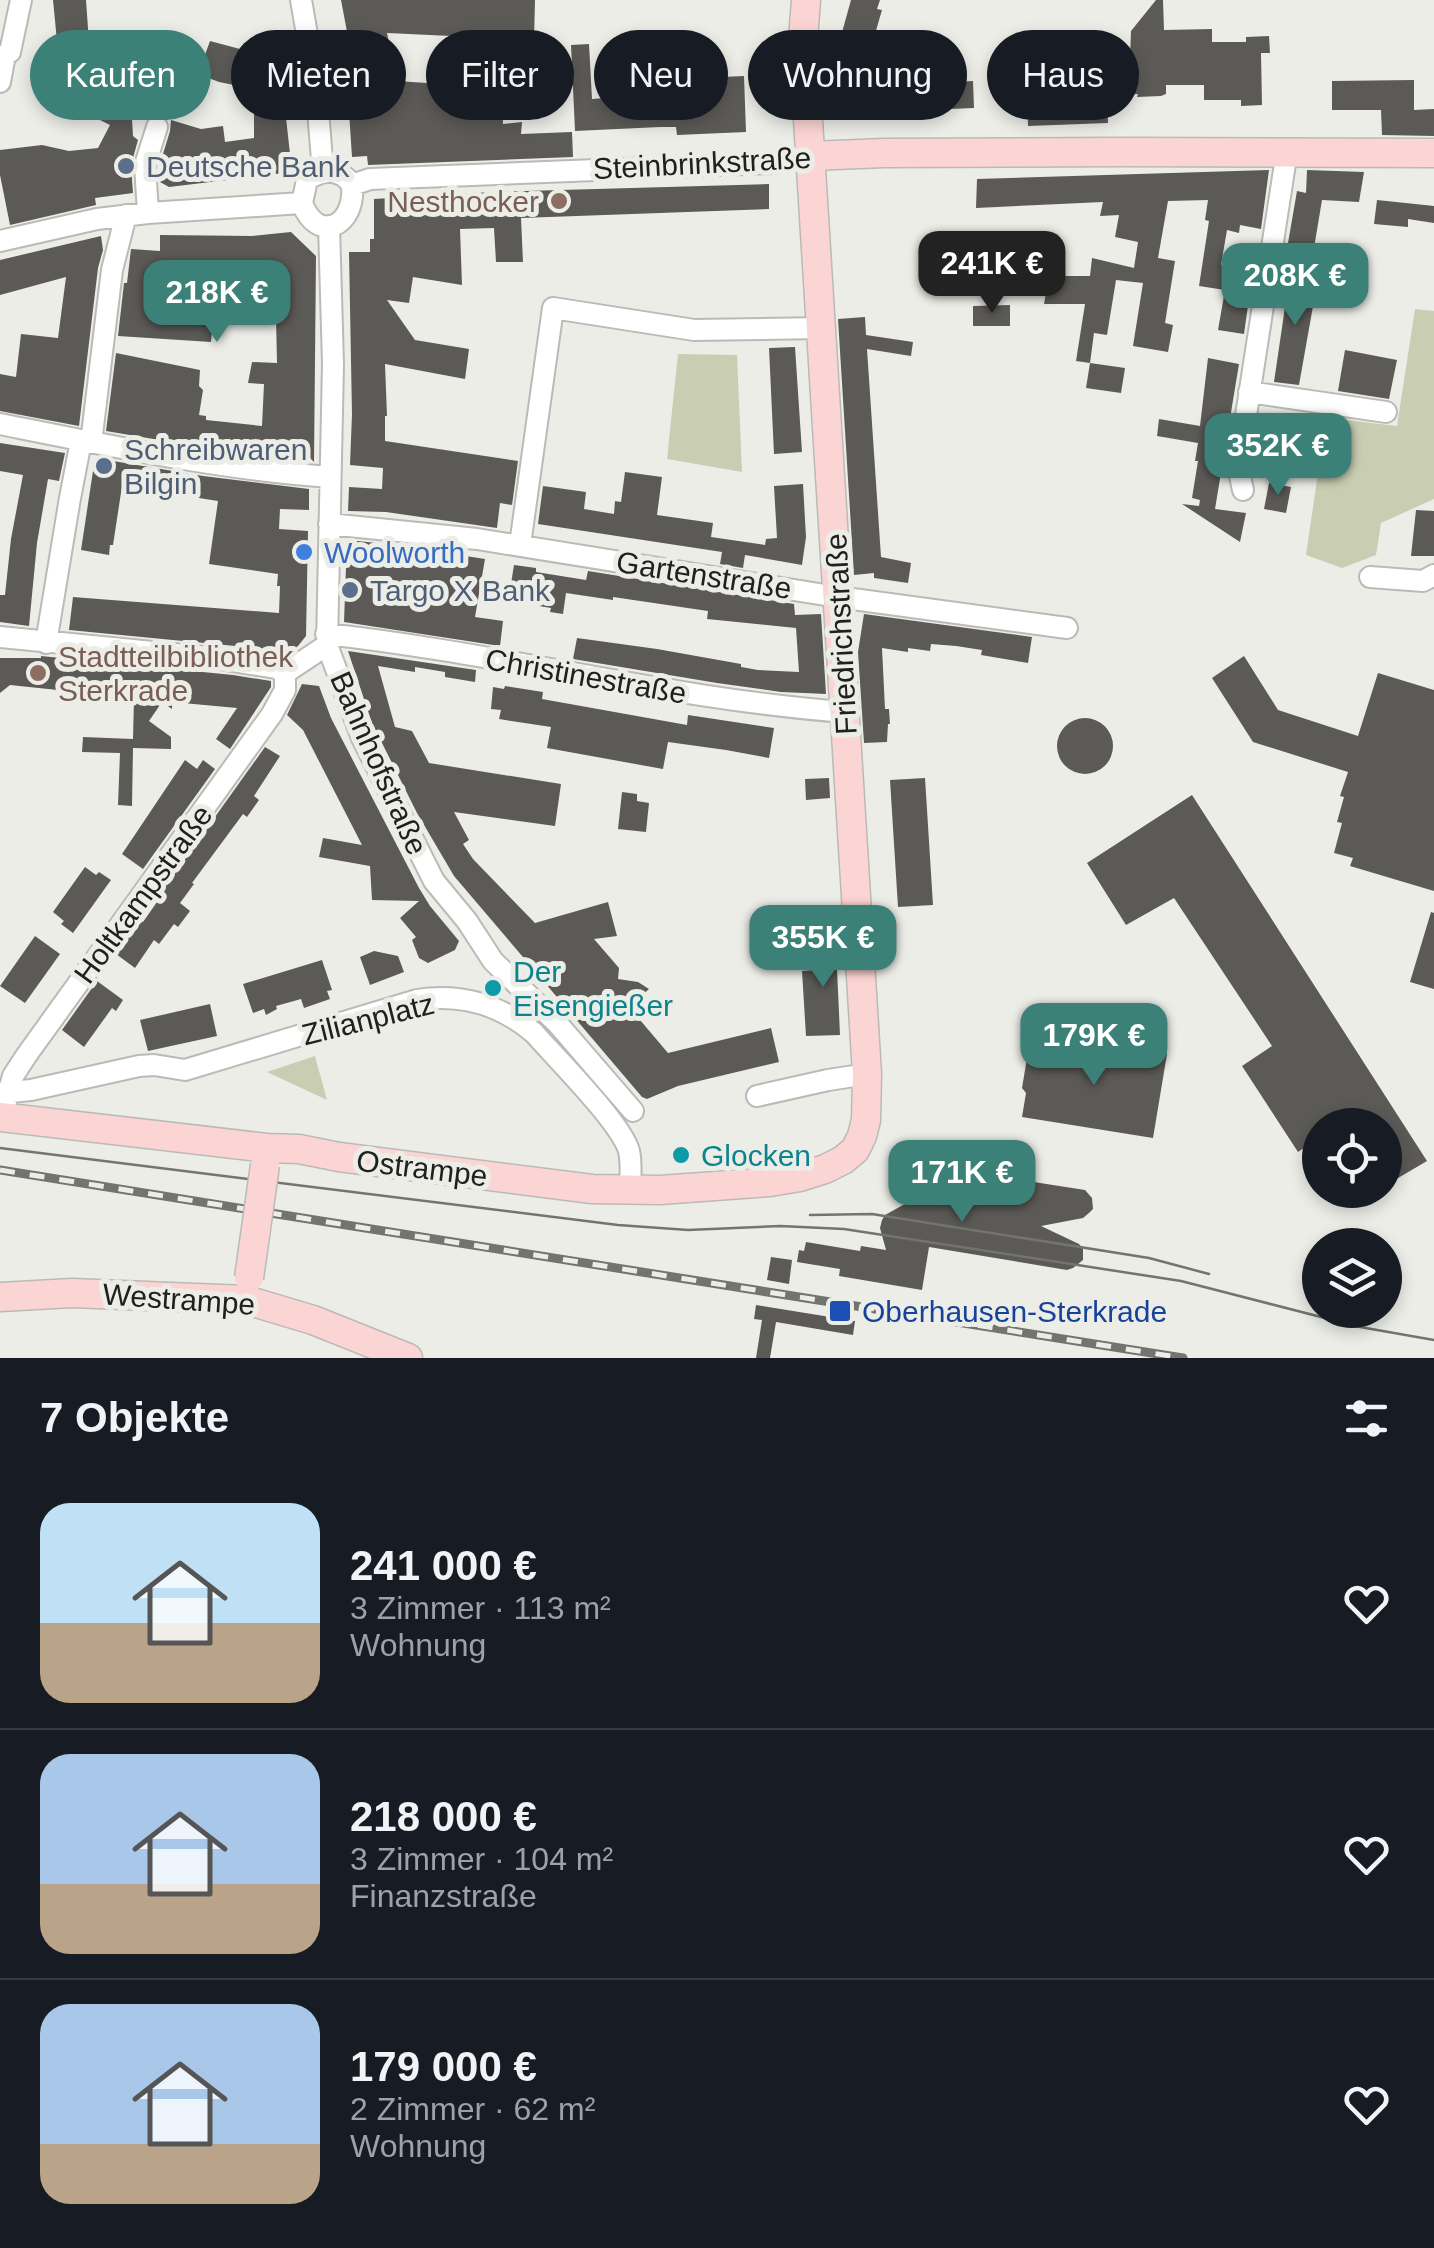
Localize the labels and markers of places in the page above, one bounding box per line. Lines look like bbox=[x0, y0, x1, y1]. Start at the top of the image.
place label: Deutsche Bank bbox=[146, 150, 350, 183]
marker: Deutsche Bank bbox=[115, 155, 137, 177]
place label: Nesthocker bbox=[387, 185, 539, 218]
marker: Nesthocker bbox=[548, 190, 570, 212]
pin: 241K € bbox=[911, 231, 1073, 316]
pin: 208K € bbox=[1214, 243, 1376, 328]
pin: 218K € bbox=[136, 260, 298, 345]
pin: 352K € bbox=[1197, 413, 1359, 498]
place label: Schreibwaren Bilgin bbox=[124, 433, 307, 500]
marker: Schreibwaren Bilgin bbox=[93, 455, 115, 477]
place label: Woolworth bbox=[324, 536, 465, 569]
marker: Woolworth bbox=[293, 541, 315, 563]
place label: Targo X Bank bbox=[370, 574, 551, 607]
marker: Targo X Bank bbox=[339, 579, 361, 601]
place label: Stadtteilbibliothek Sterkrade bbox=[58, 640, 294, 707]
marker: Stadtteilbibliothek Sterkrade bbox=[27, 662, 49, 684]
pin: 355K € bbox=[742, 905, 904, 990]
place label: Der Eisengießer bbox=[513, 955, 673, 1022]
marker: Der Eisengießer bbox=[482, 977, 504, 999]
pin: 179K € bbox=[1013, 1003, 1175, 1088]
place label: Glocken bbox=[701, 1139, 811, 1172]
pin: 171K € bbox=[881, 1140, 1043, 1225]
marker: Glocken bbox=[670, 1144, 692, 1166]
place label: Oberhausen-Sterkrade bbox=[862, 1295, 1167, 1328]
marker: Oberhausen-Sterkrade bbox=[827, 1298, 853, 1324]

